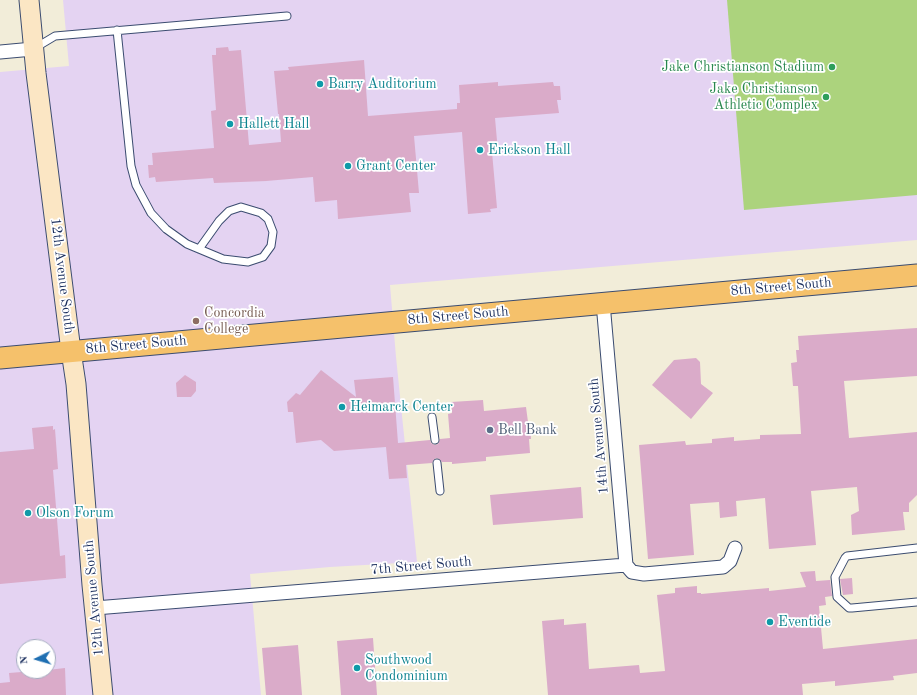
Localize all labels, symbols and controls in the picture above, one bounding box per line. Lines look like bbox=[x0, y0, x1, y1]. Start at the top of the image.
place label: Jake Christianson Stadium bbox=[661, 59, 824, 75]
marker: Jake Christianson Stadium bbox=[827, 62, 837, 72]
place label: Barry Auditorium bbox=[328, 76, 437, 92]
marker: Barry Auditorium bbox=[315, 79, 325, 89]
place label: Jake Christianson Athletic Complex bbox=[710, 81, 818, 114]
marker: Jake Christianson Athletic Complex bbox=[821, 92, 831, 102]
place label: Hallett Hall bbox=[238, 116, 309, 132]
marker: Hallett Hall bbox=[225, 119, 235, 129]
place label: Erickson Hall bbox=[488, 142, 571, 158]
marker: Erickson Hall bbox=[475, 145, 485, 155]
place label: Grant Center bbox=[356, 158, 436, 174]
marker: Grant Center bbox=[343, 161, 353, 171]
street label: 12th Avenue South bbox=[47, 217, 77, 335]
street label: 8th Street South bbox=[730, 274, 832, 300]
street label: 8th Street South bbox=[407, 303, 509, 329]
place label: Concordia College bbox=[204, 305, 265, 338]
marker: Concordia College bbox=[191, 316, 201, 326]
street label: 8th Street South bbox=[85, 332, 187, 358]
street label: 14th Avenue South bbox=[586, 377, 612, 495]
place label: Heimarck Center bbox=[350, 399, 453, 415]
marker: Heimarck Center bbox=[337, 402, 347, 412]
place label: Bell Bank bbox=[498, 422, 557, 438]
marker: Bell Bank bbox=[485, 425, 495, 435]
place label: Olson Forum bbox=[36, 505, 114, 521]
marker: Olson Forum bbox=[23, 508, 33, 518]
street label: 12th Avenue South bbox=[81, 539, 107, 657]
street label: 7th Street South bbox=[370, 553, 472, 579]
place label: Eventide bbox=[778, 614, 831, 630]
marker: Eventide bbox=[765, 617, 775, 627]
north arrow bbox=[16, 639, 56, 679]
place label: Southwood Condominium bbox=[365, 652, 448, 684]
text: N bbox=[19, 655, 30, 665]
marker: Southwood Condominium bbox=[352, 663, 362, 673]

